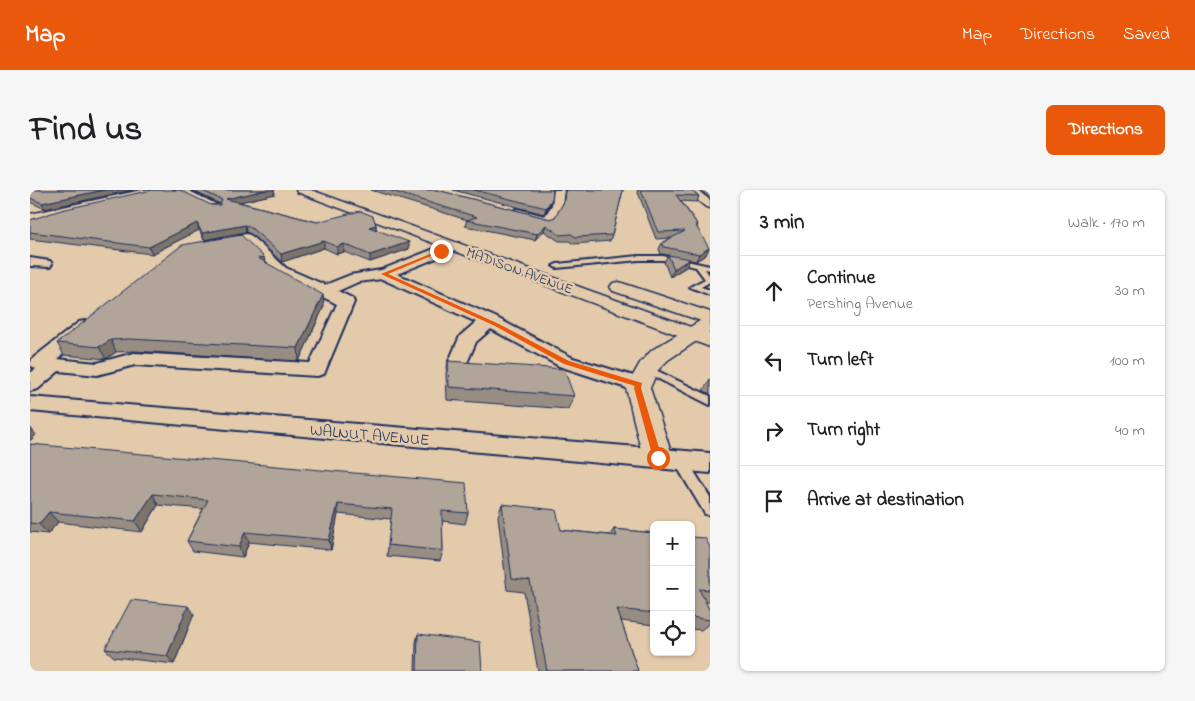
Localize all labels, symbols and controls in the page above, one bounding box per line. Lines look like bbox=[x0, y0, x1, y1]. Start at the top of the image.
text: Map bbox=[25, 18, 66, 53]
text: Map bbox=[962, 22, 992, 48]
text: Directions bbox=[1020, 22, 1095, 48]
text: Saved bbox=[1123, 22, 1170, 48]
text: Find us bbox=[30, 105, 142, 156]
button: Directions bbox=[1046, 105, 1165, 155]
text: 3 min bbox=[760, 208, 804, 238]
text: Walk · 170 m bbox=[1068, 211, 1145, 235]
route end bbox=[430, 240, 453, 263]
street label: MADISON AVENUE bbox=[463, 242, 576, 300]
text: Continue bbox=[807, 265, 875, 292]
icon: ahead bbox=[760, 277, 788, 305]
text: 30 m bbox=[1115, 279, 1145, 303]
text: Pershing Avenue bbox=[807, 292, 913, 316]
icon: left bbox=[760, 347, 788, 375]
text: Turn left bbox=[807, 347, 874, 374]
text: 100 m bbox=[1110, 349, 1145, 373]
icon: right bbox=[760, 417, 788, 445]
text: Turn right bbox=[807, 417, 880, 444]
street label: WALNUT AVENUE bbox=[309, 419, 431, 453]
text: 40 m bbox=[1115, 419, 1145, 443]
route start bbox=[647, 447, 670, 470]
icon: arrive bbox=[760, 487, 788, 515]
text: Arrive at destination bbox=[807, 487, 964, 514]
map controls bbox=[650, 521, 695, 656]
button: + bbox=[650, 521, 695, 566]
button: − bbox=[650, 566, 695, 611]
button: locate bbox=[650, 611, 695, 656]

